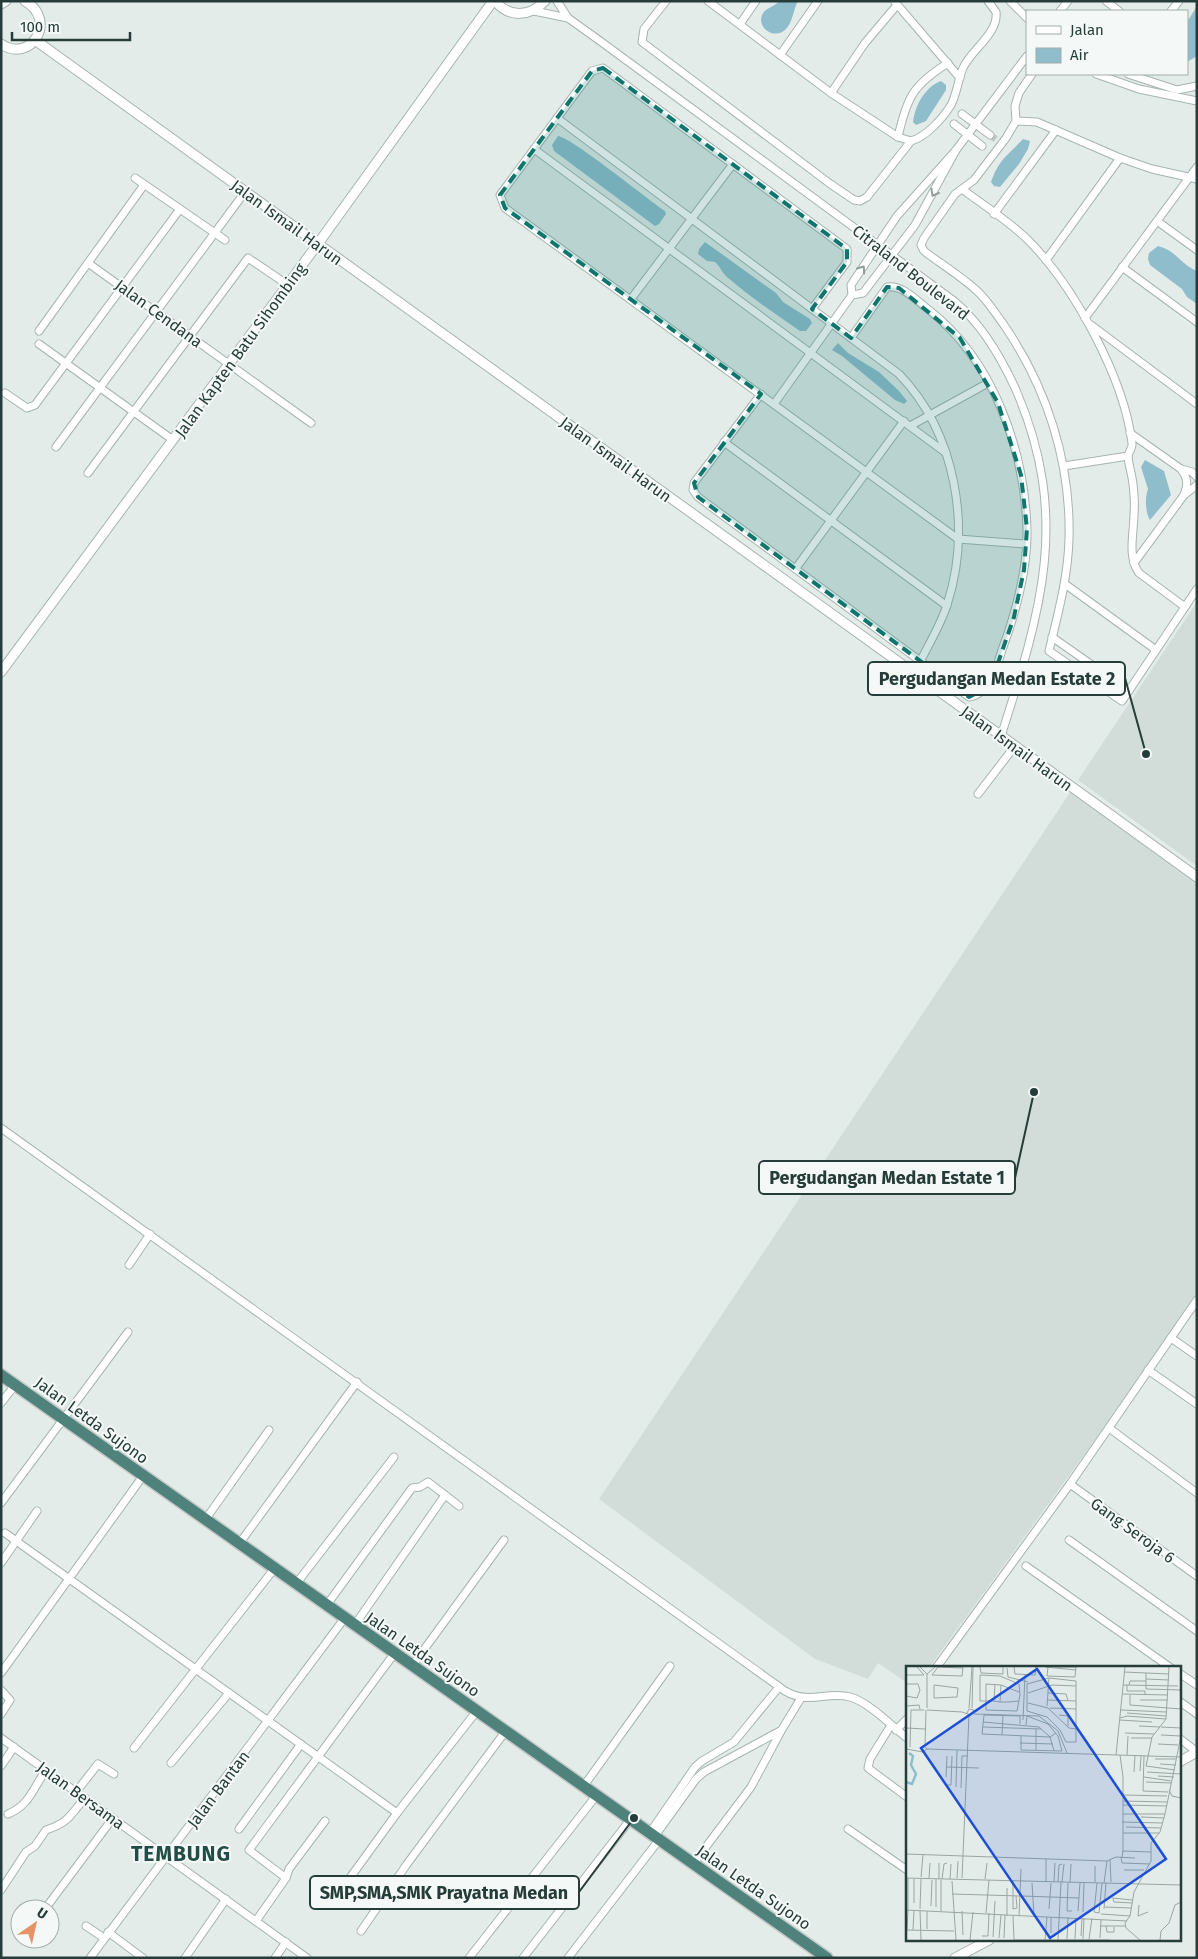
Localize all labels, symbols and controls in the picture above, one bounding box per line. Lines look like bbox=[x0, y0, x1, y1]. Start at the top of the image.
scale bar bbox=[12, 10, 130, 42]
legend bbox=[1026, 10, 1188, 75]
text: 100 m bbox=[20, 18, 60, 36]
text: Jalan bbox=[1070, 21, 1104, 39]
text: Air bbox=[1070, 46, 1089, 64]
street label: Jalan Ismail Harun bbox=[227, 176, 346, 269]
one-way arrow bbox=[930, 188, 940, 197]
street label: Citraland Boulevard bbox=[848, 221, 973, 324]
street label: Jalan Kapten Batu Sihombing bbox=[171, 259, 310, 441]
one-way arrow bbox=[856, 265, 865, 275]
street label: Jalan Cendana bbox=[111, 275, 206, 351]
street label: Jalan Ismail Harun bbox=[556, 413, 675, 506]
callout: Pergudangan Medan Estate 2 bbox=[868, 662, 1125, 695]
text: Pergudangan Medan Estate 2 bbox=[879, 668, 1115, 690]
street label: Jalan Ismail Harun bbox=[957, 702, 1076, 795]
callout: Pergudangan Medan Estate 1 bbox=[759, 1161, 1015, 1194]
text: Pergudangan Medan Estate 1 bbox=[769, 1167, 1005, 1189]
street label: Jalan Letda Sujono bbox=[31, 1373, 152, 1468]
street label: Gang Seroja 6 bbox=[1087, 1494, 1178, 1567]
street label: Jalan Letda Sujono bbox=[362, 1608, 484, 1701]
inset map bbox=[906, 1666, 1180, 1942]
street label: Jalan Bantan bbox=[183, 1747, 254, 1832]
street label: Jalan Bersama bbox=[33, 1757, 128, 1833]
district label: TEMBUNG bbox=[131, 1841, 231, 1867]
street label: Jalan Letda Sujono bbox=[693, 1841, 815, 1934]
callout: SMP,SMA,SMK Prayatna Medan bbox=[310, 1876, 579, 1909]
text: SMP,SMA,SMK Prayatna Medan bbox=[320, 1882, 568, 1904]
north arrow bbox=[10, 1899, 60, 1949]
text: U bbox=[33, 1904, 51, 1923]

